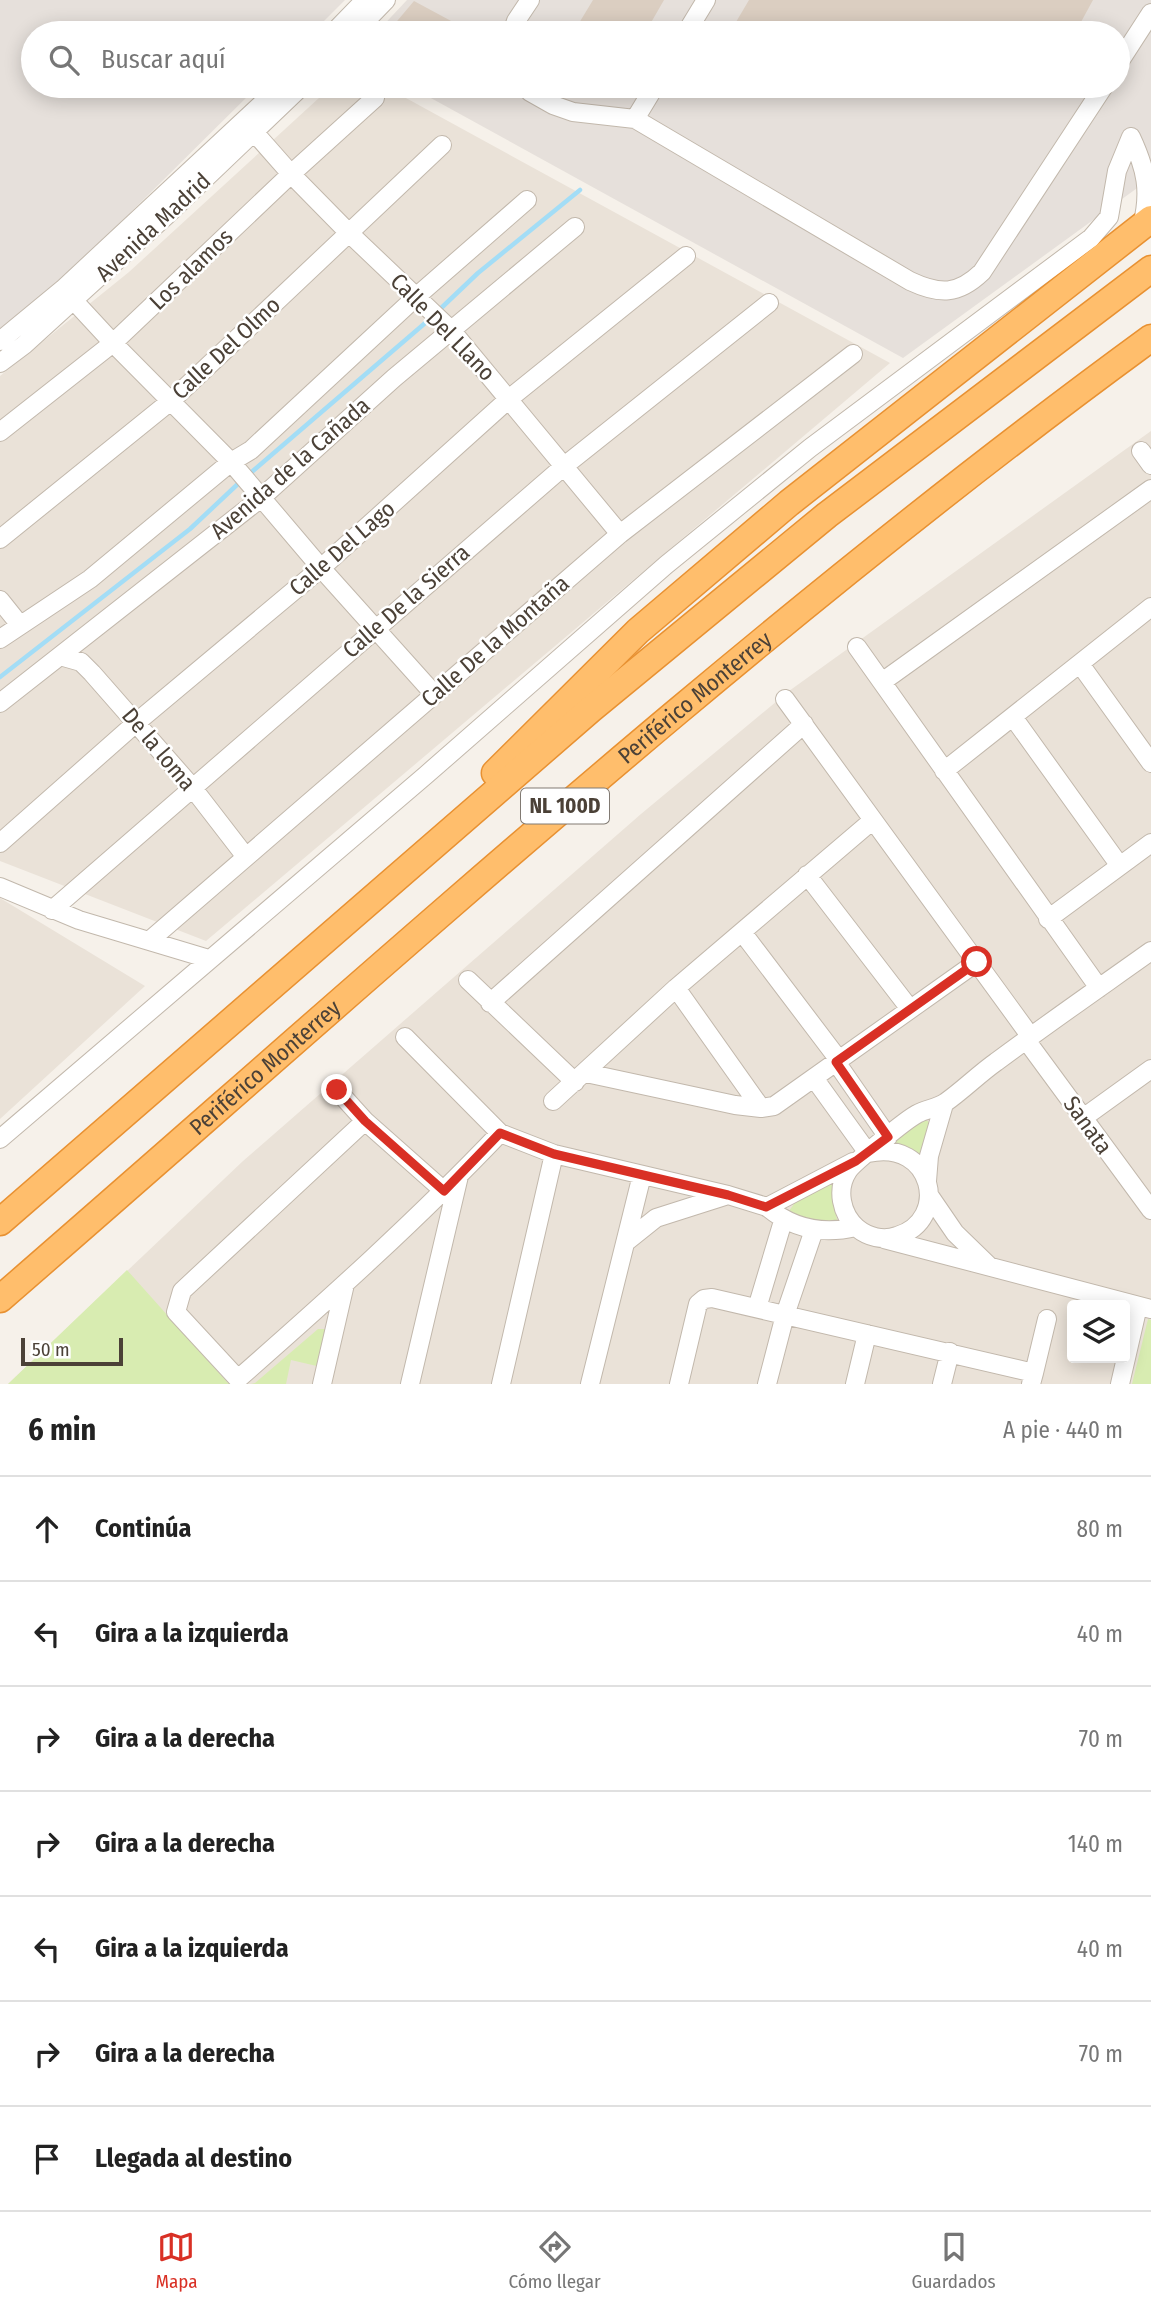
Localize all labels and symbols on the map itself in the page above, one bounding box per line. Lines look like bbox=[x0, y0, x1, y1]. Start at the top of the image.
street label: Avenida Madrid bbox=[90, 167, 216, 287]
street label: Los alamos bbox=[144, 222, 239, 316]
street label: Calle Del Llano bbox=[385, 267, 501, 387]
street label: Calle Del Olmo bbox=[166, 291, 286, 405]
street label: Avenida de la Cañada bbox=[205, 391, 375, 545]
street label: Calle Del Lago bbox=[283, 494, 401, 602]
street label: Calle De la Sierra bbox=[337, 538, 475, 664]
street label: Calle De la Montaña bbox=[415, 569, 575, 713]
street label: Periférico Monterrey bbox=[612, 625, 778, 770]
street label: De la loma bbox=[116, 702, 202, 796]
road number: NL 100D bbox=[521, 788, 609, 824]
route start bbox=[961, 946, 992, 977]
street label: Periférico Monterrey bbox=[184, 993, 347, 1141]
route end bbox=[321, 1074, 352, 1105]
street label: Sanata bbox=[1058, 1091, 1118, 1159]
scale bar bbox=[21, 1335, 122, 1367]

